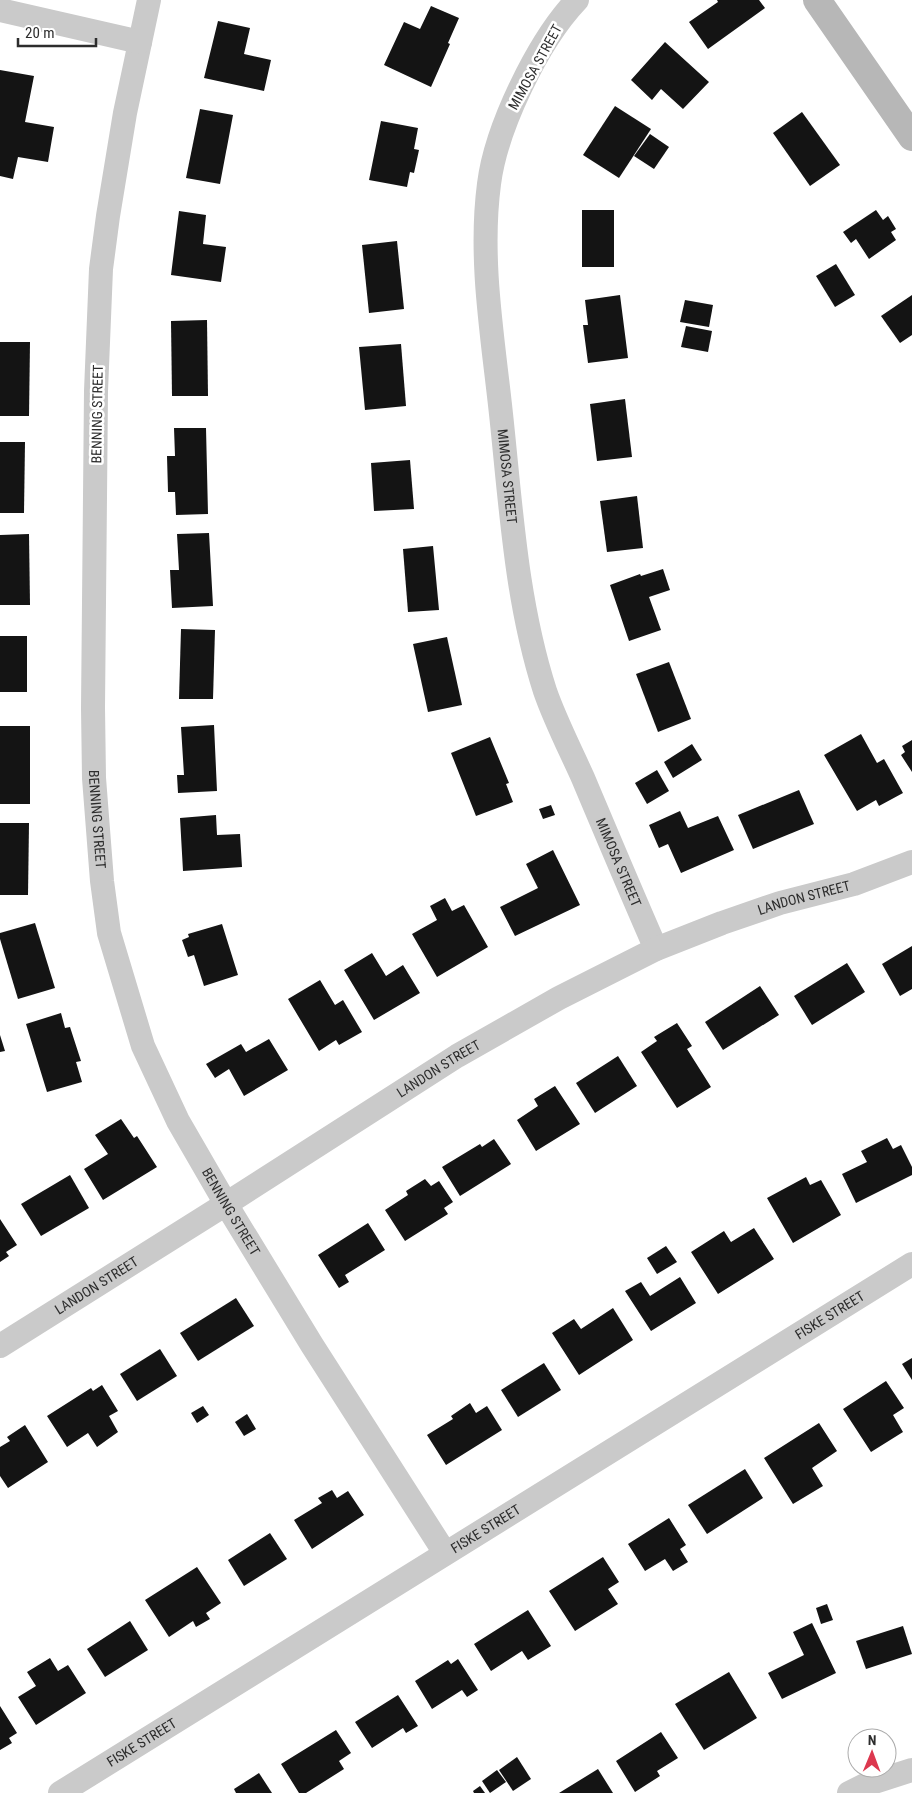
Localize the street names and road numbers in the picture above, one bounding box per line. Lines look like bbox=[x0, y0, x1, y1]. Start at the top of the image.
street label: MIMOSA STREET bbox=[505, 22, 565, 112]
street label: BENNING STREET bbox=[88, 364, 106, 464]
street label: MIMOSA STREET bbox=[495, 428, 520, 524]
street label: BENNING STREET bbox=[86, 770, 109, 869]
street label: MIMOSA STREET bbox=[593, 816, 645, 909]
street label: LANDON STREET bbox=[755, 877, 852, 918]
street label: LANDON STREET bbox=[394, 1037, 483, 1100]
street label: BENNING STREET bbox=[199, 1165, 263, 1258]
street label: LANDON STREET bbox=[52, 1253, 141, 1317]
street label: FISKE STREET bbox=[792, 1288, 867, 1343]
street label: FISKE STREET bbox=[448, 1501, 523, 1556]
street label: FISKE STREET bbox=[104, 1715, 179, 1770]

